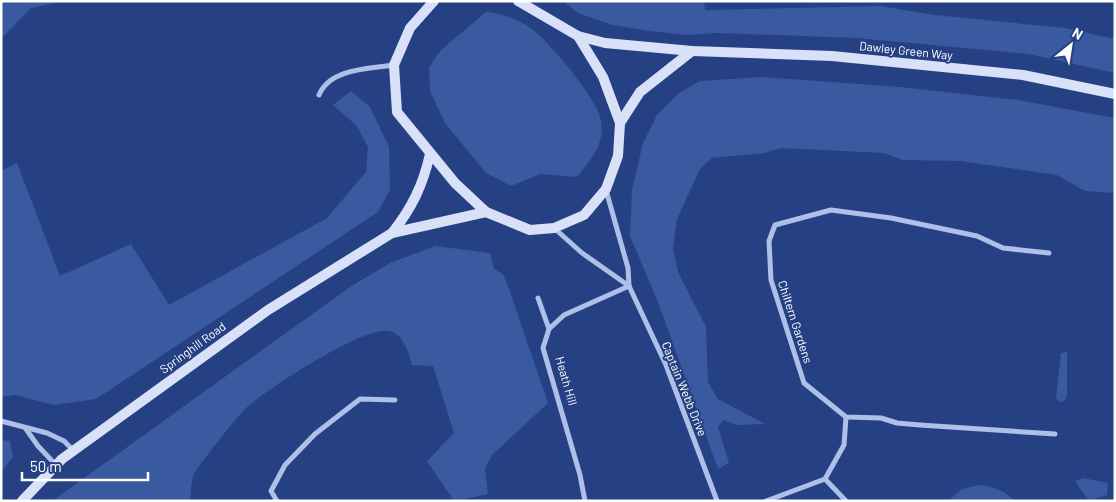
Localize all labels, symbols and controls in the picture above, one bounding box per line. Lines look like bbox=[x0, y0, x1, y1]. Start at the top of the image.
north arrow bbox=[1046, 20, 1096, 70]
text: N bbox=[1069, 24, 1086, 43]
street label: Dawley Green Way bbox=[859, 38, 954, 62]
street label: Chiltern Gardens bbox=[776, 278, 816, 365]
street label: Springhill Road bbox=[157, 319, 228, 376]
street label: Captain Webb Drive bbox=[660, 339, 710, 438]
street label: Heath Hill bbox=[553, 355, 581, 407]
scale bar bbox=[22, 450, 149, 482]
text: 50 m bbox=[30, 457, 62, 475]

